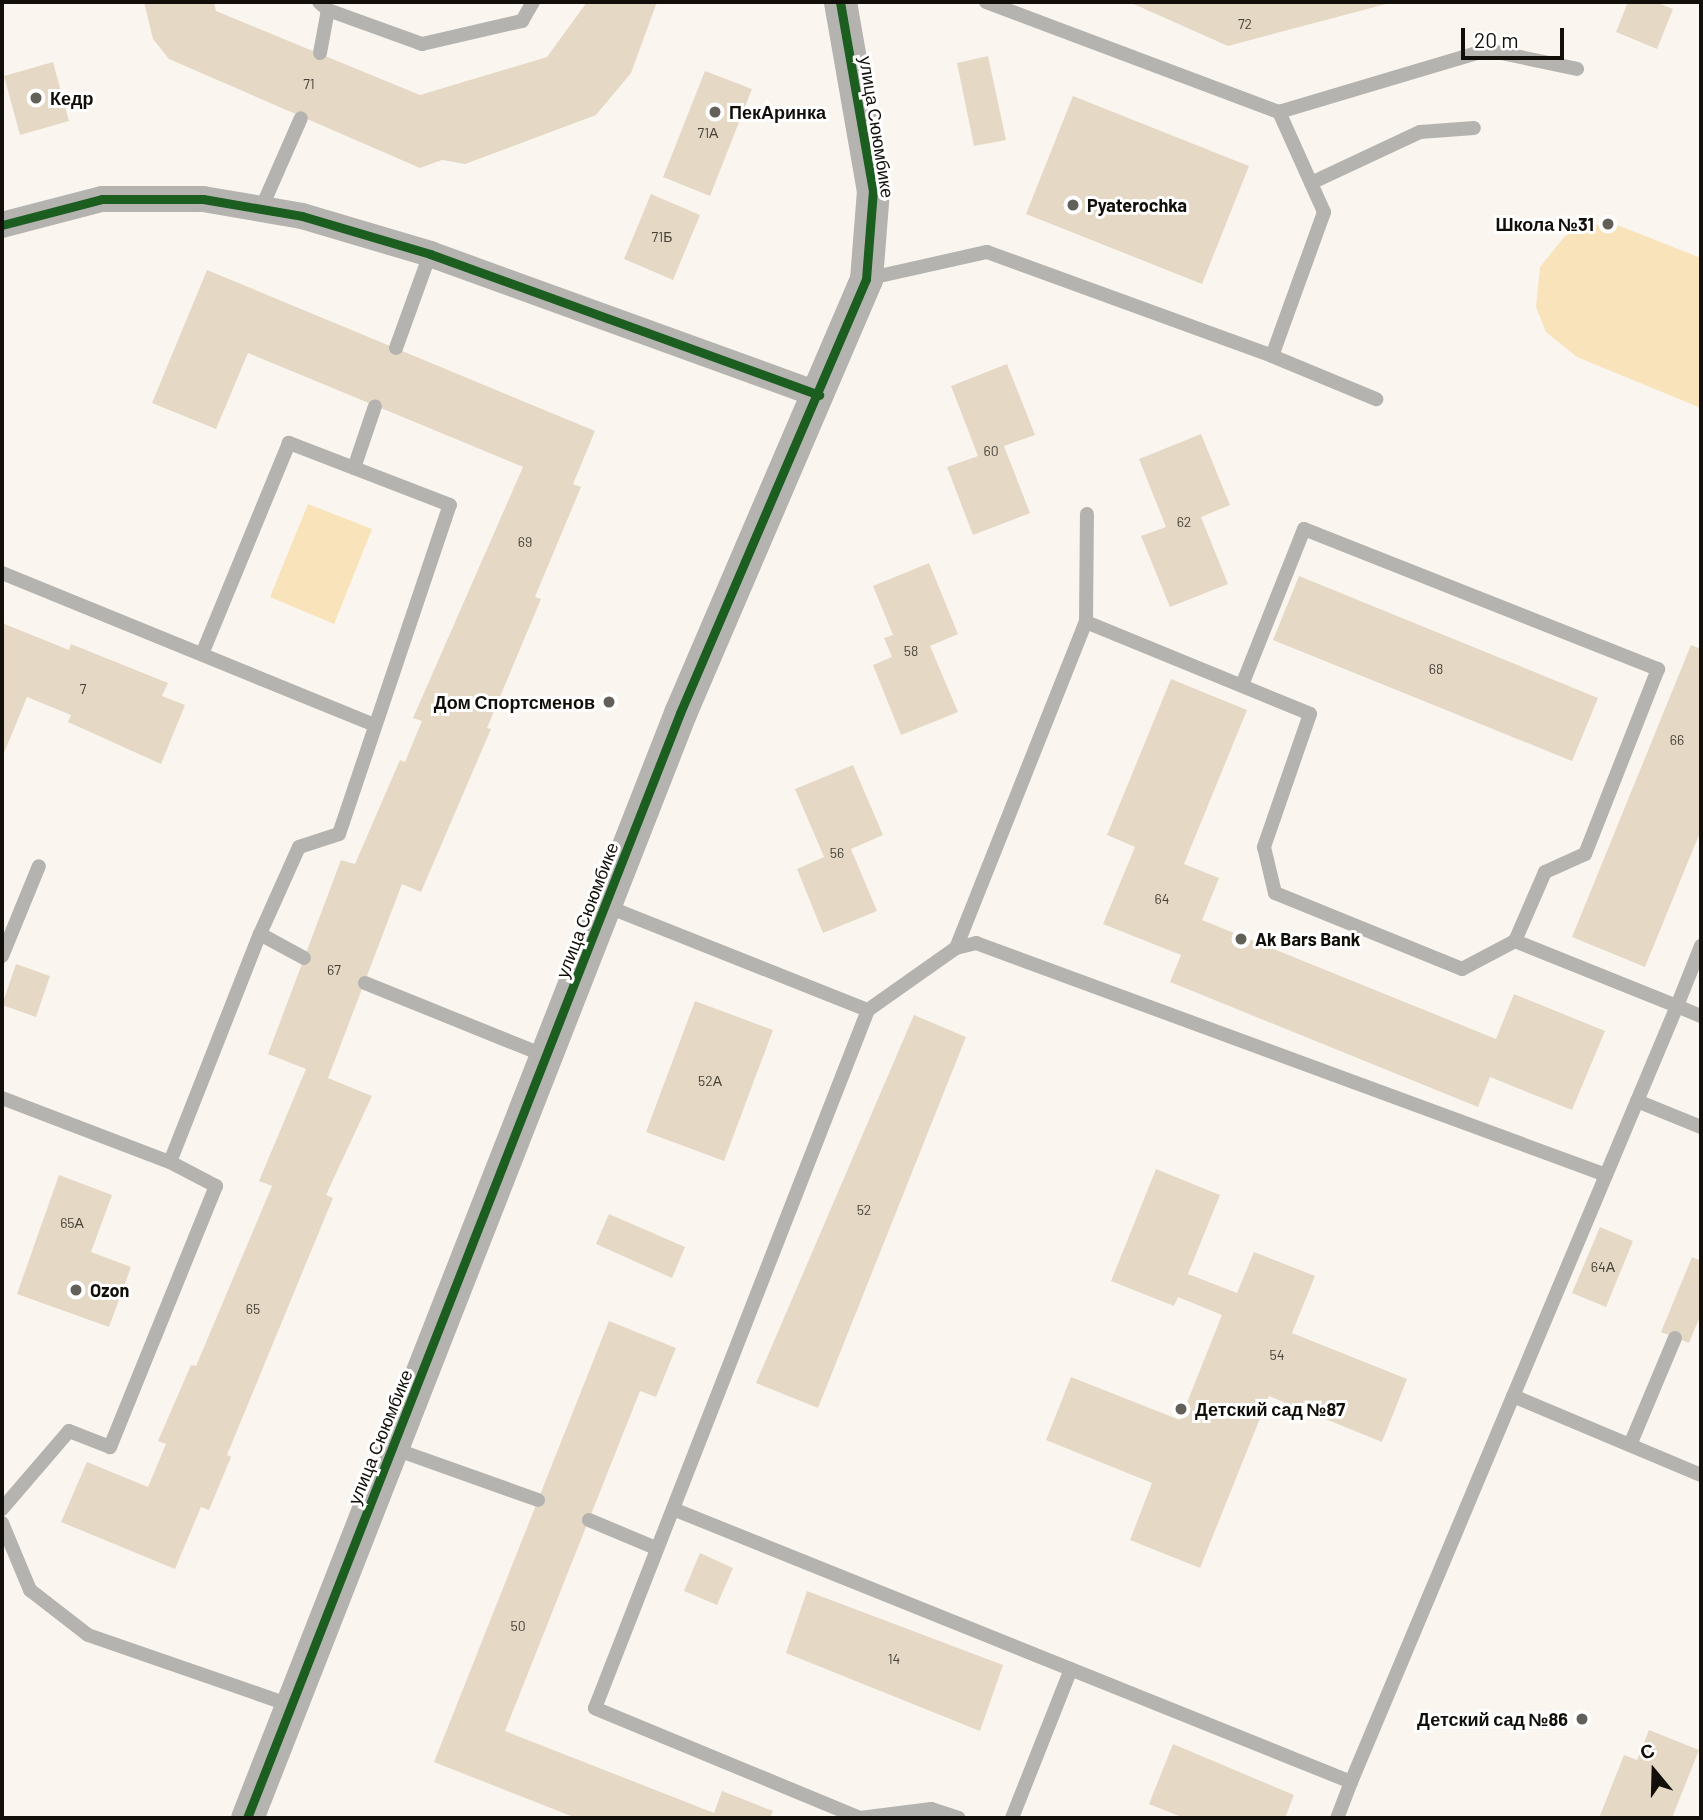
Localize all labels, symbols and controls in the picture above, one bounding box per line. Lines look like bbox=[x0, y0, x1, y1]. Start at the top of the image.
scale bar bbox=[1465, 14, 1568, 58]
house number: 72 bbox=[1238, 16, 1252, 32]
text: 20 m bbox=[1474, 27, 1519, 52]
street label: улица Сююмбике bbox=[855, 54, 899, 200]
house number: 71 bbox=[303, 76, 315, 92]
place label: Кедр bbox=[50, 87, 93, 109]
marker: Кедр bbox=[28, 90, 44, 106]
place label: ПекАринка bbox=[729, 101, 826, 123]
marker: ПекАринка bbox=[707, 104, 723, 120]
house number: 71А bbox=[698, 125, 718, 141]
place label: Pyaterochka bbox=[1087, 194, 1187, 216]
marker: Pyaterochka bbox=[1065, 197, 1081, 213]
place label: Школа №31 bbox=[1495, 213, 1594, 235]
marker: Школа №31 bbox=[1600, 216, 1616, 232]
house number: 71Б bbox=[652, 229, 672, 245]
house number: 60 bbox=[983, 443, 999, 459]
house number: 62 bbox=[1177, 514, 1191, 530]
house number: 69 bbox=[518, 534, 532, 550]
house number: 58 bbox=[904, 643, 918, 659]
house number: 68 bbox=[1429, 661, 1443, 677]
house number: 7 bbox=[80, 681, 86, 697]
place label: Дом Спортсменов bbox=[434, 691, 595, 713]
marker: Дом Спортсменов bbox=[601, 694, 617, 710]
house number: 66 bbox=[1670, 732, 1684, 748]
street label: улица Сююмбике bbox=[551, 839, 623, 981]
house number: 56 bbox=[830, 845, 844, 861]
house number: 64 bbox=[1155, 891, 1169, 907]
place label: Ak Bars Bank bbox=[1255, 928, 1360, 950]
marker: Ak Bars Bank bbox=[1233, 931, 1249, 947]
house number: 67 bbox=[327, 962, 341, 978]
house number: 52А bbox=[698, 1073, 722, 1089]
house number: 52 bbox=[857, 1202, 871, 1218]
house number: 65А bbox=[60, 1215, 84, 1231]
house number: 64А bbox=[1591, 1259, 1615, 1275]
place label: Ozon bbox=[90, 1279, 129, 1301]
marker: Ozon bbox=[68, 1282, 84, 1298]
house number: 65 bbox=[246, 1301, 260, 1317]
house number: 54 bbox=[1270, 1347, 1284, 1363]
street label: улица Сююмбике bbox=[343, 1366, 417, 1508]
place label: Детский сад №87 bbox=[1195, 1398, 1345, 1420]
marker: Детский сад №87 bbox=[1173, 1401, 1189, 1417]
house number: 50 bbox=[510, 1618, 526, 1634]
house number: 14 bbox=[888, 1651, 900, 1667]
place label: Детский сад №86 bbox=[1417, 1708, 1568, 1730]
marker: Детский сад №86 bbox=[1574, 1711, 1590, 1727]
north arrow bbox=[1619, 1736, 1689, 1806]
text: С bbox=[1637, 1738, 1657, 1764]

